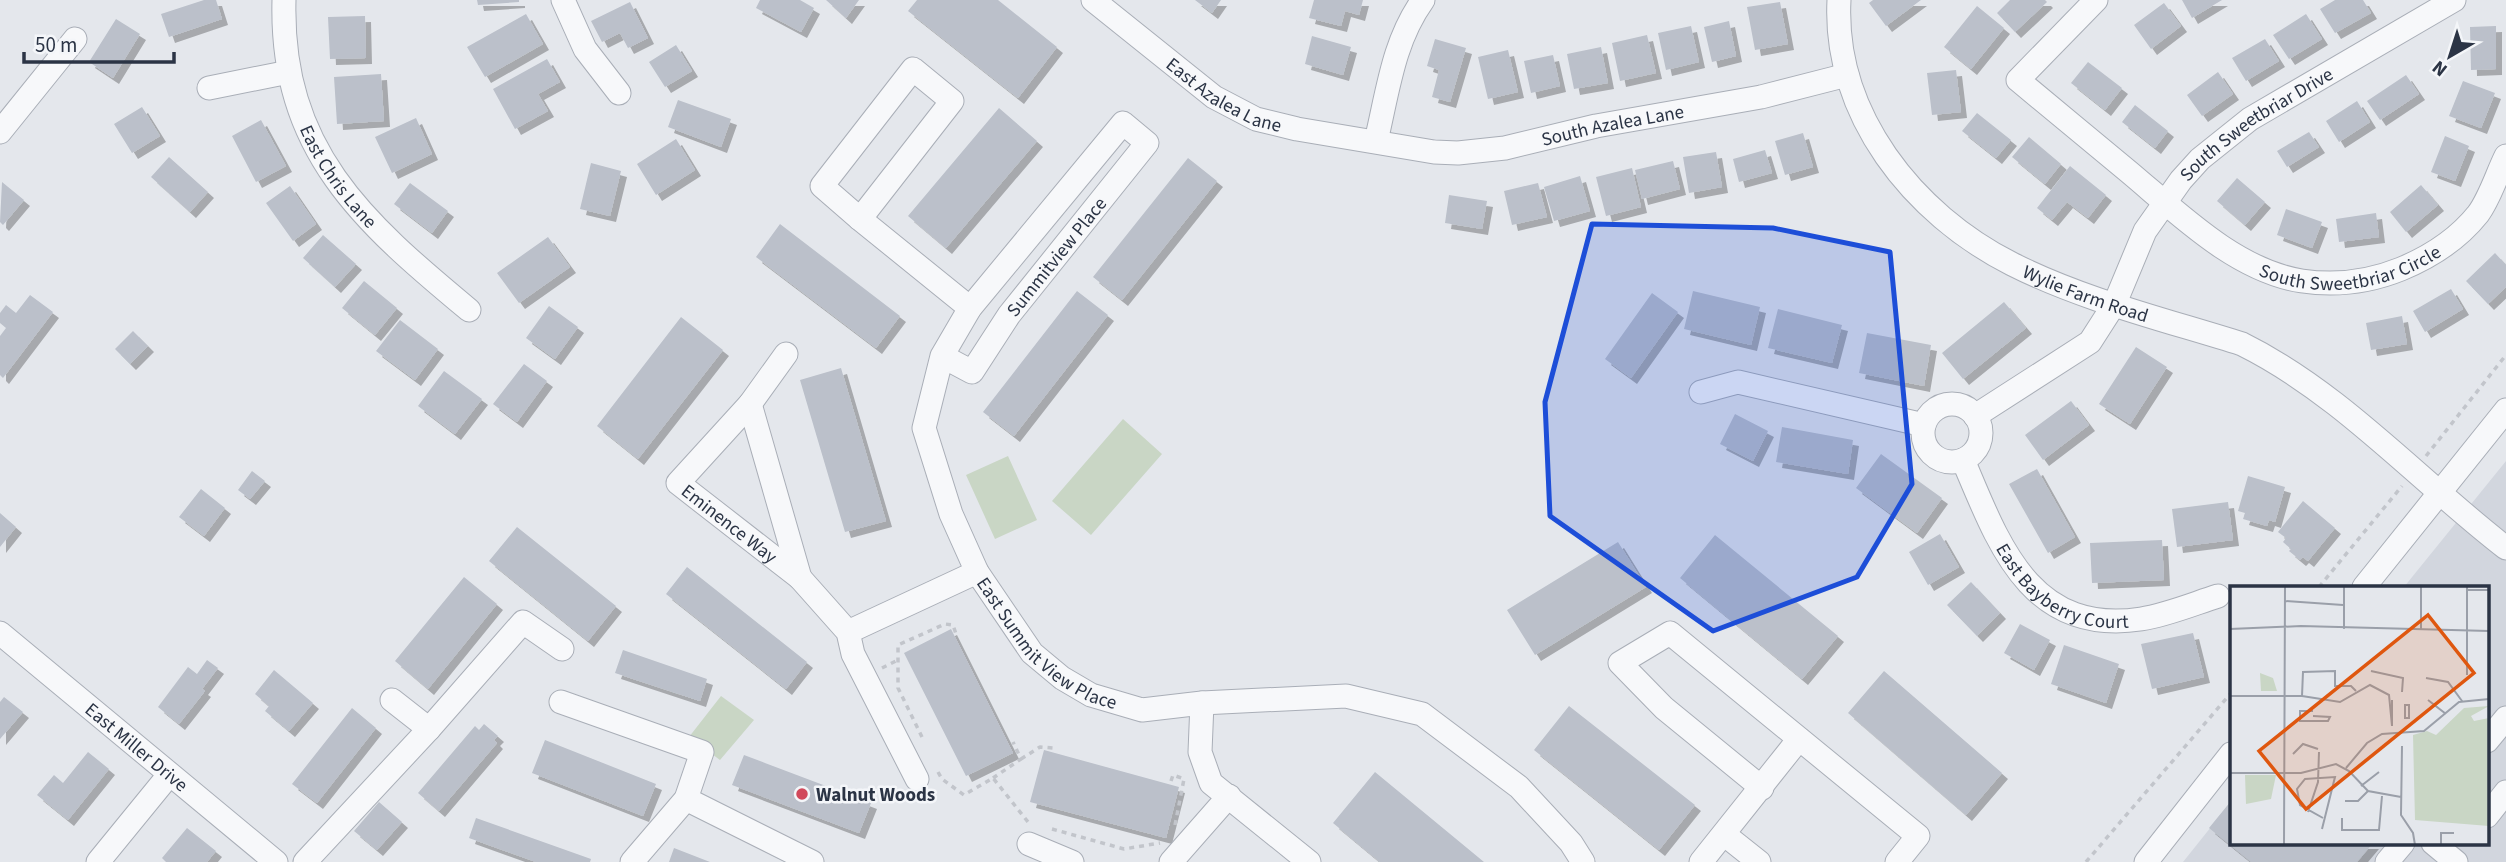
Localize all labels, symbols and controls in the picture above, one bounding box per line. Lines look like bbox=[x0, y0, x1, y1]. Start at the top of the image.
scale bar bbox=[24, 21, 175, 65]
north arrow bbox=[2415, 21, 2485, 91]
text: 50 m bbox=[35, 30, 77, 60]
street label: East Azalea Lane bbox=[1160, 52, 1284, 140]
text: N bbox=[2427, 54, 2454, 83]
street label: South Sweetbriar Drive bbox=[2174, 61, 2339, 188]
street label: South Azalea Lane bbox=[1539, 99, 1686, 154]
street label: East Chris Lane bbox=[292, 121, 382, 235]
street label: Summitview Place bbox=[1001, 192, 1114, 323]
street label: South Sweetbriar Circle bbox=[2255, 239, 2447, 298]
street label: Wylie Farm Road bbox=[2018, 259, 2151, 330]
street label: Eminence Way bbox=[675, 478, 783, 571]
street label: East Bayberry Court bbox=[1989, 539, 2130, 636]
street label: East Summit View Place bbox=[969, 572, 1120, 717]
inset map bbox=[2230, 586, 2488, 844]
street label: East Miller Drive bbox=[79, 697, 193, 799]
place label: Walnut Woods bbox=[816, 782, 935, 809]
marker: Walnut Woods bbox=[794, 786, 810, 802]

